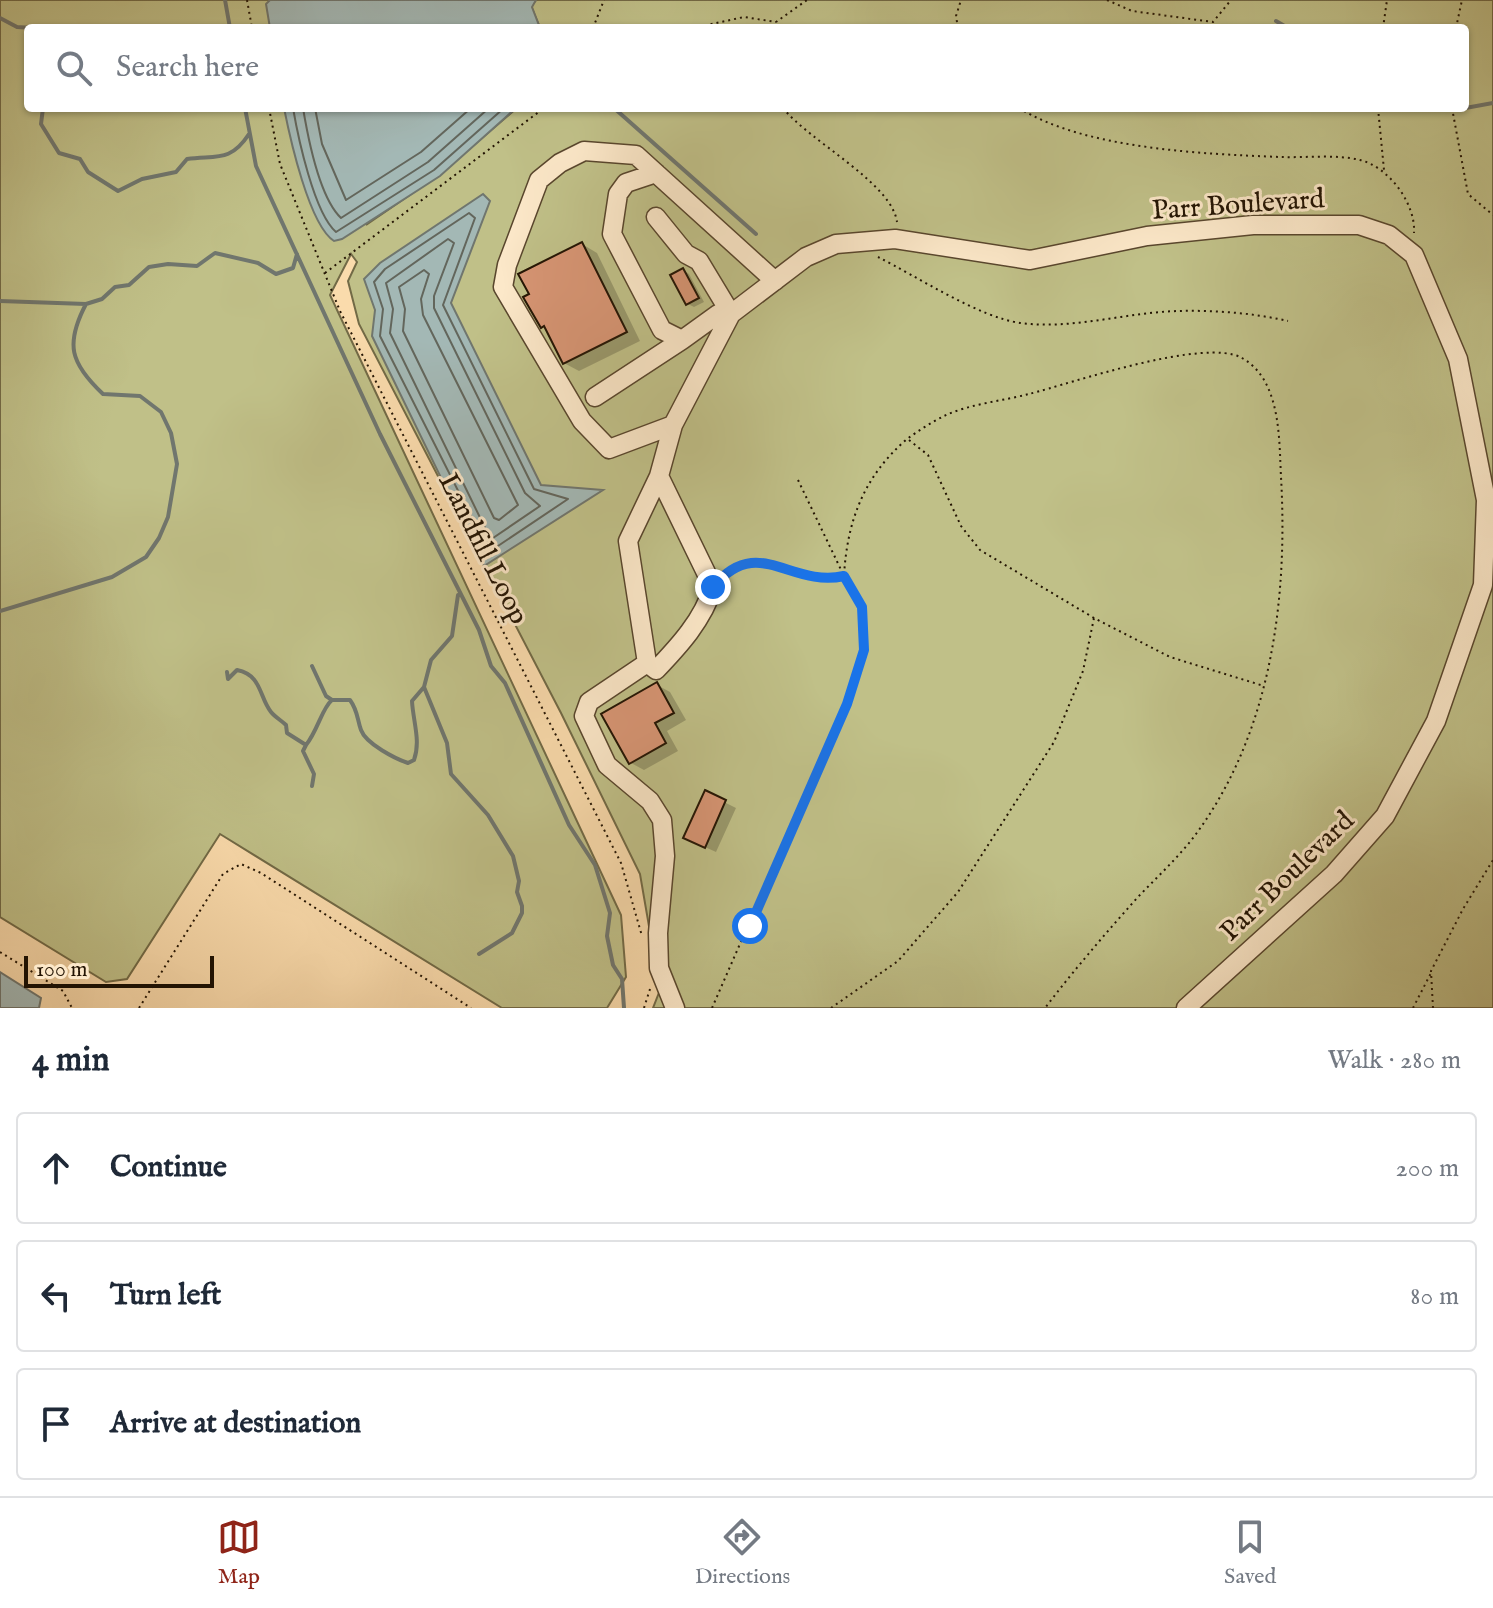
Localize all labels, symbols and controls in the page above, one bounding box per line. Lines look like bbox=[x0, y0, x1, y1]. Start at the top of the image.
search box bbox=[24, 24, 1469, 112]
icon: search bbox=[52, 46, 96, 90]
text: Search here bbox=[116, 49, 259, 87]
street label: Parr Boulevard bbox=[1151, 182, 1326, 229]
street label: Landfill Loop bbox=[430, 468, 536, 631]
route end bbox=[695, 569, 731, 605]
street label: Parr Boulevard bbox=[1213, 804, 1362, 949]
route start bbox=[732, 908, 768, 944]
scale bar bbox=[24, 952, 214, 988]
text: 100 m bbox=[36, 956, 88, 984]
text: 4 min bbox=[32, 1039, 110, 1082]
text: Walk · 280 m bbox=[1328, 1044, 1461, 1077]
icon: ahead bbox=[34, 1146, 78, 1190]
text: Continue bbox=[110, 1149, 227, 1187]
text: 200 m bbox=[1395, 1152, 1459, 1185]
icon: left bbox=[34, 1274, 78, 1318]
text: Turn left bbox=[110, 1277, 221, 1315]
text: 80 m bbox=[1410, 1280, 1459, 1313]
icon: arrive bbox=[34, 1402, 78, 1446]
text: Arrive at destination bbox=[110, 1405, 361, 1443]
tab: Map bbox=[217, 1515, 261, 1591]
tab: Directions bbox=[695, 1515, 790, 1591]
tab: Saved bbox=[1224, 1515, 1276, 1591]

